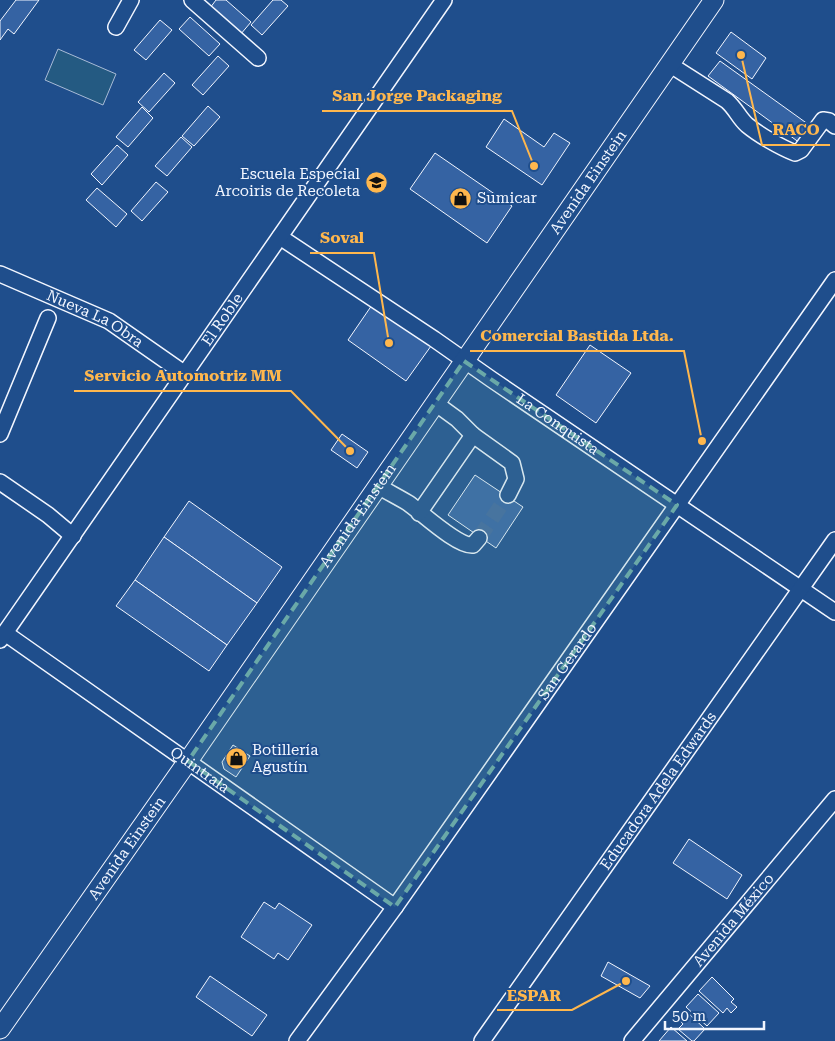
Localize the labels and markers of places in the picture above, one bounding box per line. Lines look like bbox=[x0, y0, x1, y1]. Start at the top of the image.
callout: San Jorge Packaging bbox=[322, 80, 512, 111]
callout: RACO bbox=[762, 114, 830, 145]
place label: Escuela Especial Arcoiris de Recoleta bbox=[215, 165, 360, 200]
school or university icon: Escuela Especial Arcoiris de Recoleta bbox=[364, 171, 388, 195]
shop icon: Sumicar bbox=[449, 186, 473, 210]
place label: Sumicar bbox=[477, 189, 537, 207]
callout: Soval bbox=[310, 222, 374, 253]
callout: Comercial Bastida Ltda. bbox=[470, 320, 684, 351]
callout: Servicio Automotriz MM bbox=[74, 360, 291, 391]
place label: Botillería Agustín bbox=[252, 741, 318, 776]
shop icon: Botillería Agustín bbox=[224, 747, 248, 771]
callout: ESPAR bbox=[497, 979, 572, 1010]

